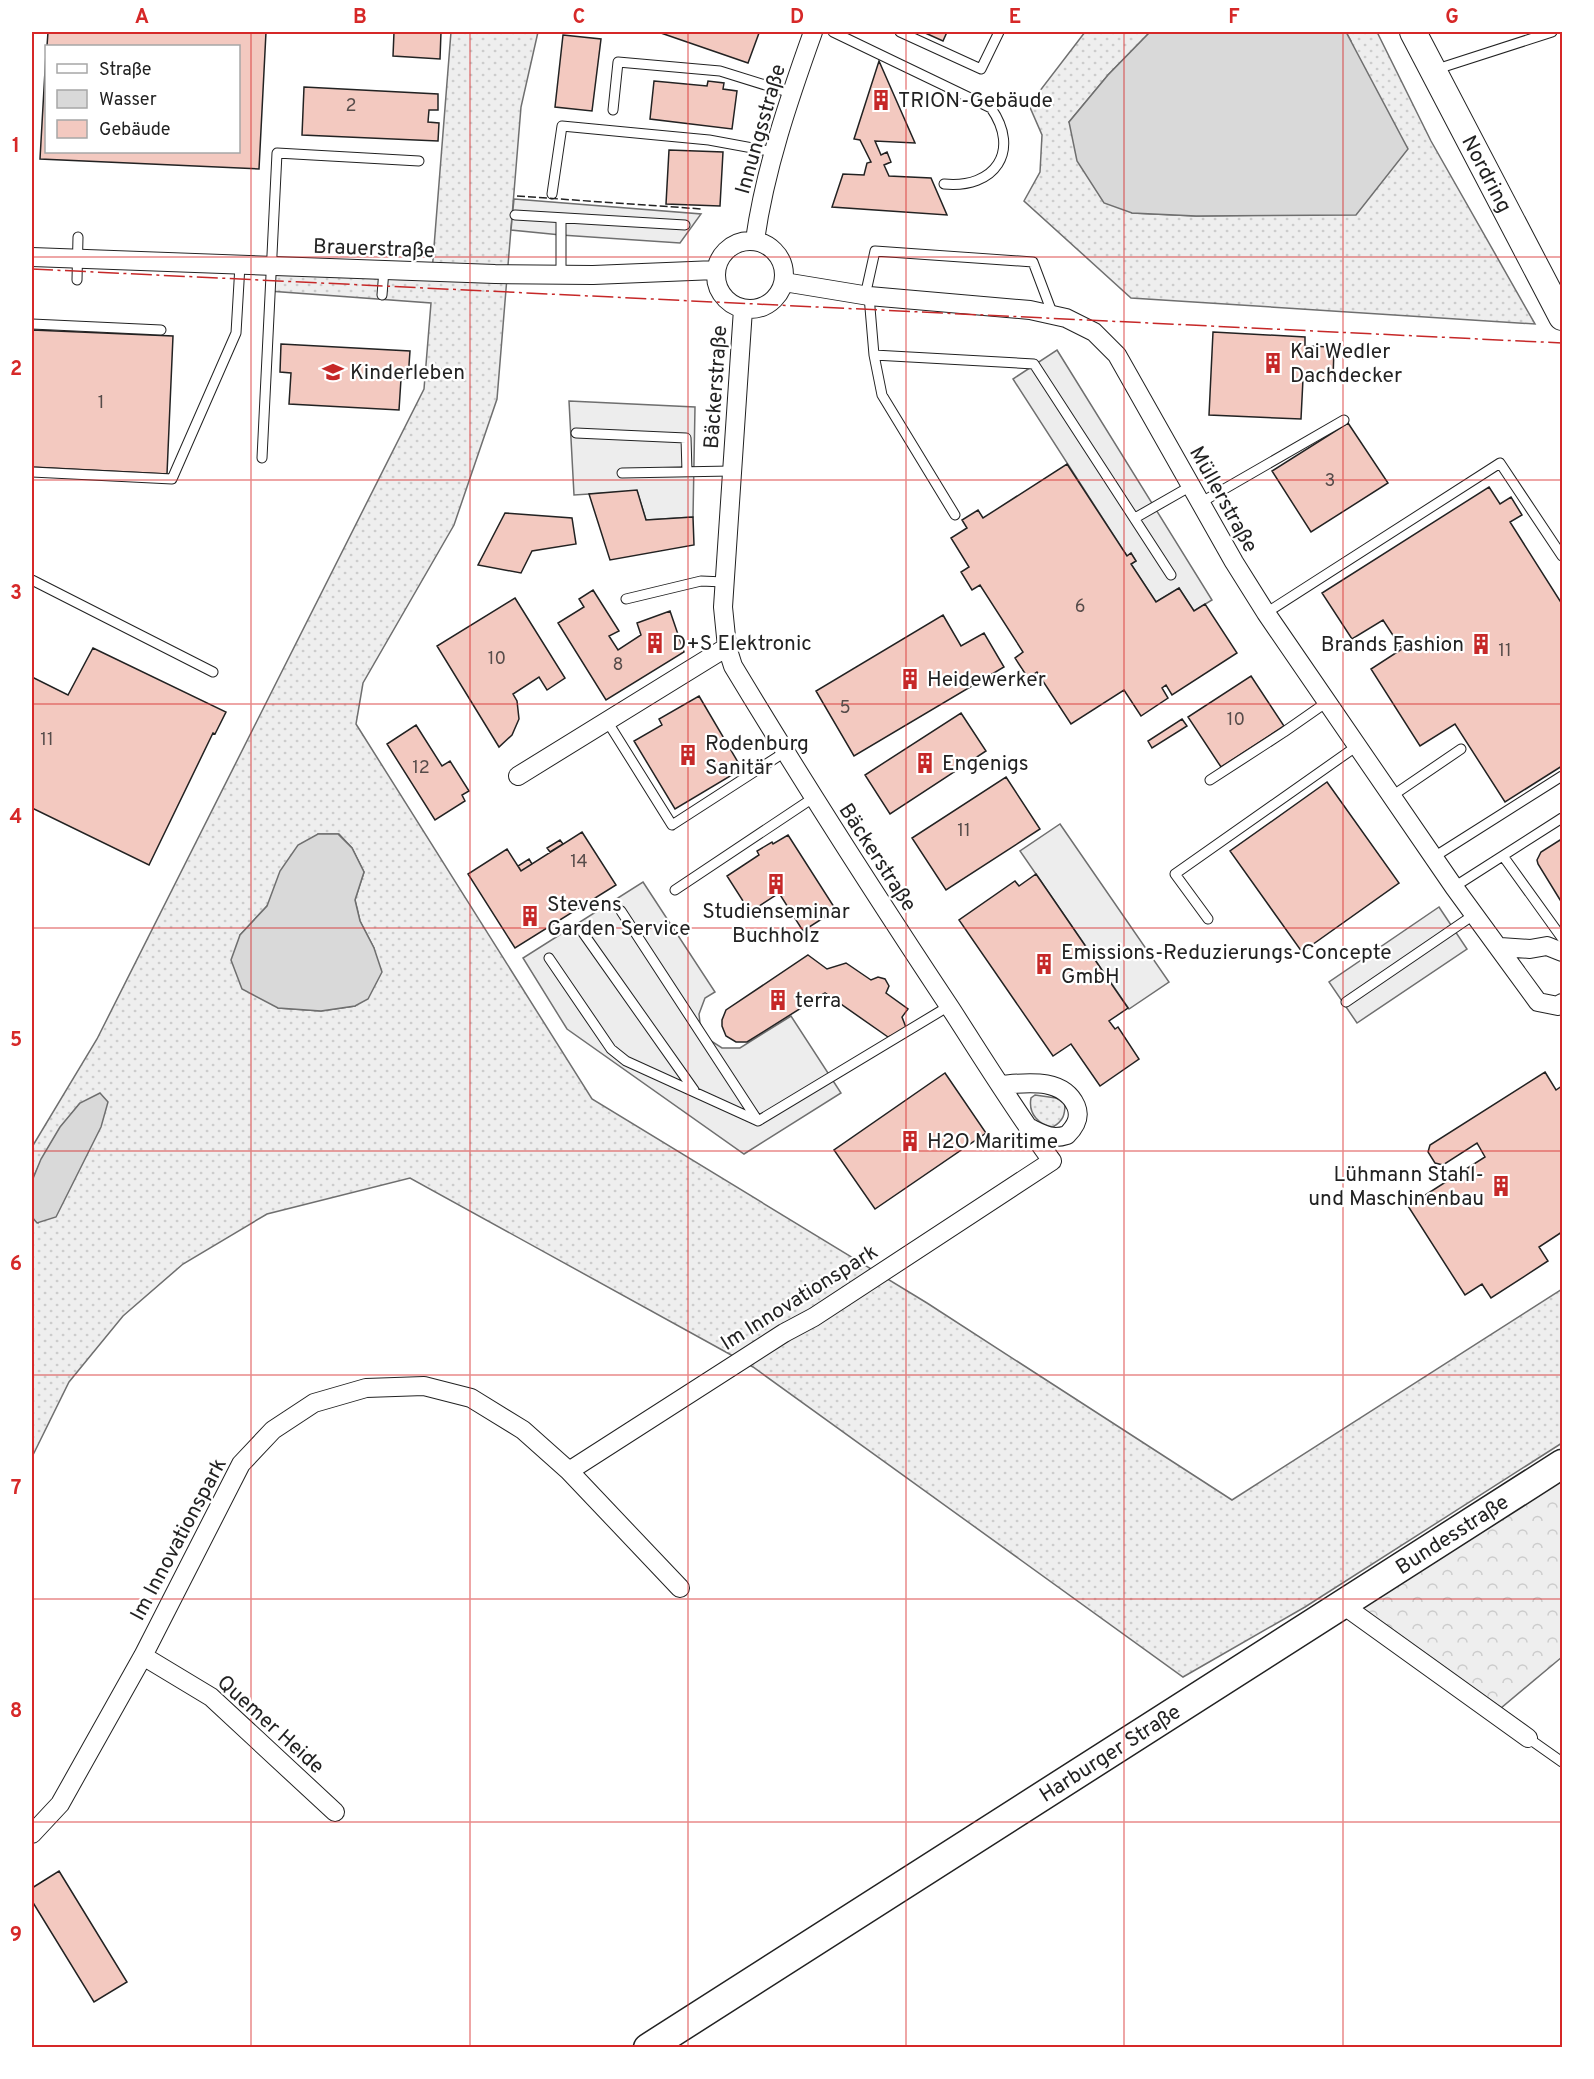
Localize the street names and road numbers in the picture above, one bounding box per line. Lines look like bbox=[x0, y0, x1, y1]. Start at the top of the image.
street label: Innungsstraße bbox=[730, 61, 793, 198]
street label: Nordring bbox=[1455, 131, 1517, 218]
street label: Brauerstraße bbox=[312, 234, 435, 265]
street label: Bäckerstraße bbox=[699, 324, 734, 450]
street label: Müllerstraße bbox=[1182, 442, 1263, 558]
street label: Bäckerstraße bbox=[832, 799, 922, 917]
street label: Im Innovationspark bbox=[716, 1239, 883, 1357]
street label: Im Innovationspark bbox=[125, 1454, 234, 1626]
street label: Bundesstraße bbox=[1391, 1489, 1514, 1582]
street label: Quemer Heide bbox=[211, 1670, 329, 1781]
street label: Harburger Straße bbox=[1035, 1699, 1186, 1809]

